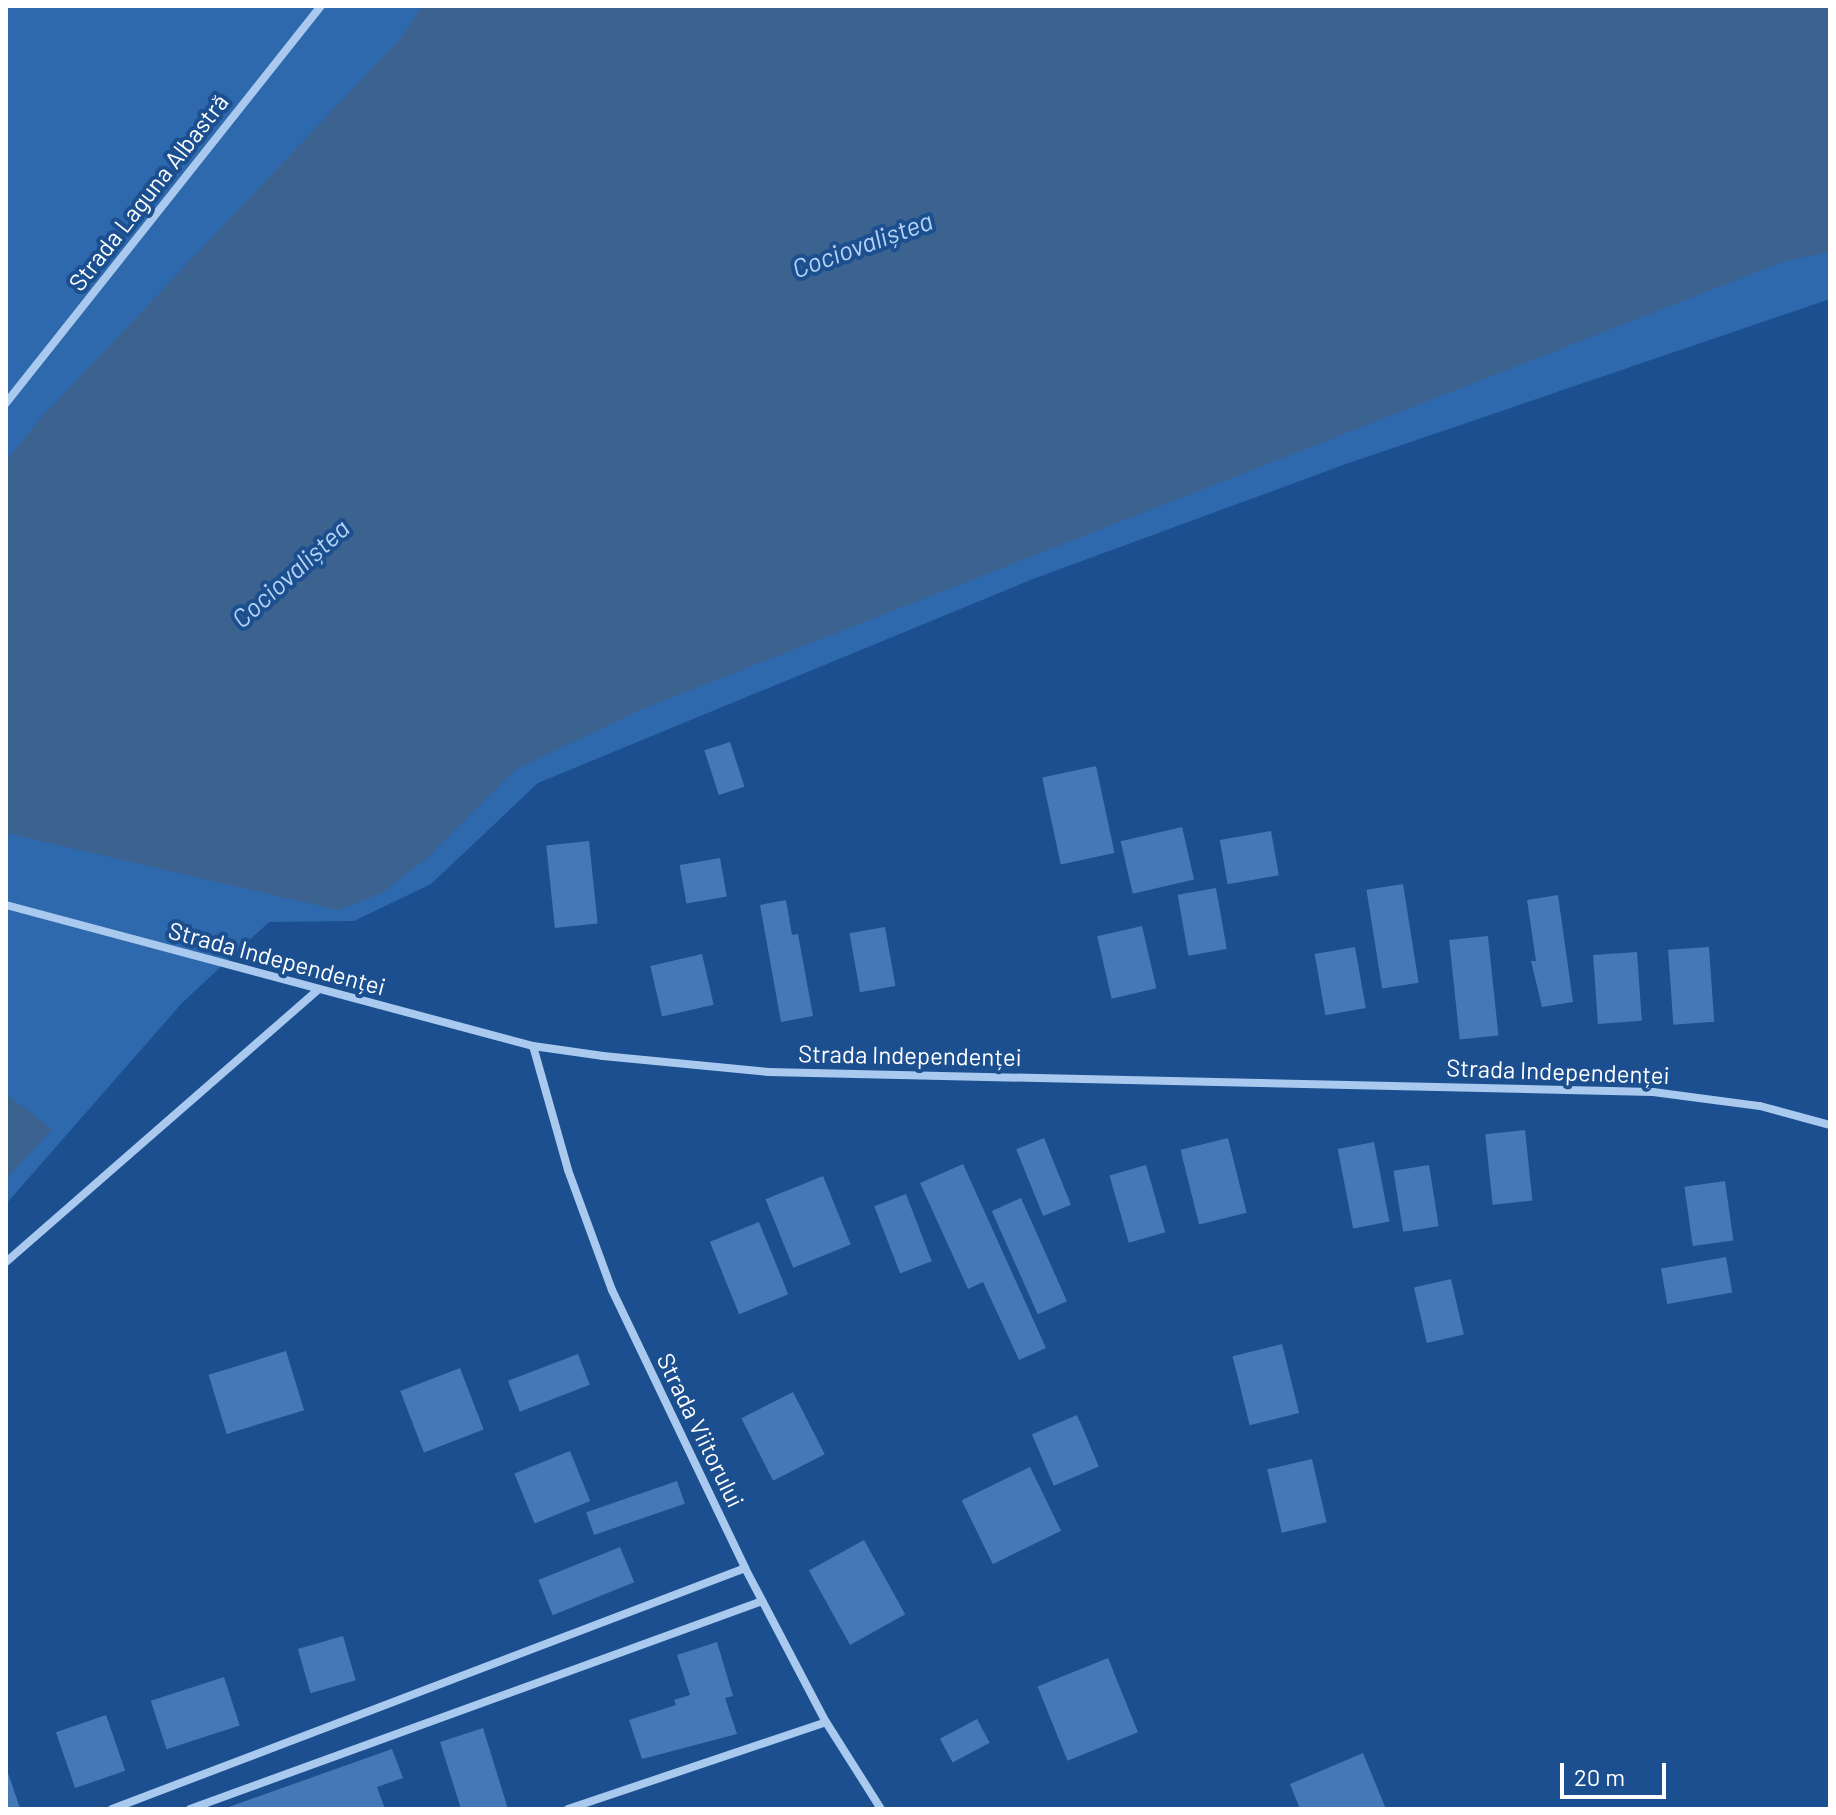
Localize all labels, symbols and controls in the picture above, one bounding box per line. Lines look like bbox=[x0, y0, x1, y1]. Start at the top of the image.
street label: Strada Laguna Albastră bbox=[62, 88, 234, 296]
water label: Cociovaliștea bbox=[787, 204, 937, 284]
water label: Cociovaliștea bbox=[225, 512, 355, 634]
street label: Strada Independenței bbox=[165, 915, 389, 1001]
street label: Strada Independenței bbox=[798, 1039, 1022, 1071]
street label: Strada Independenței bbox=[1446, 1053, 1670, 1089]
street label: Strada Viitorului bbox=[651, 1348, 751, 1512]
scale bar bbox=[1564, 1747, 1670, 1797]
text: 20 m bbox=[1574, 1762, 1625, 1791]

